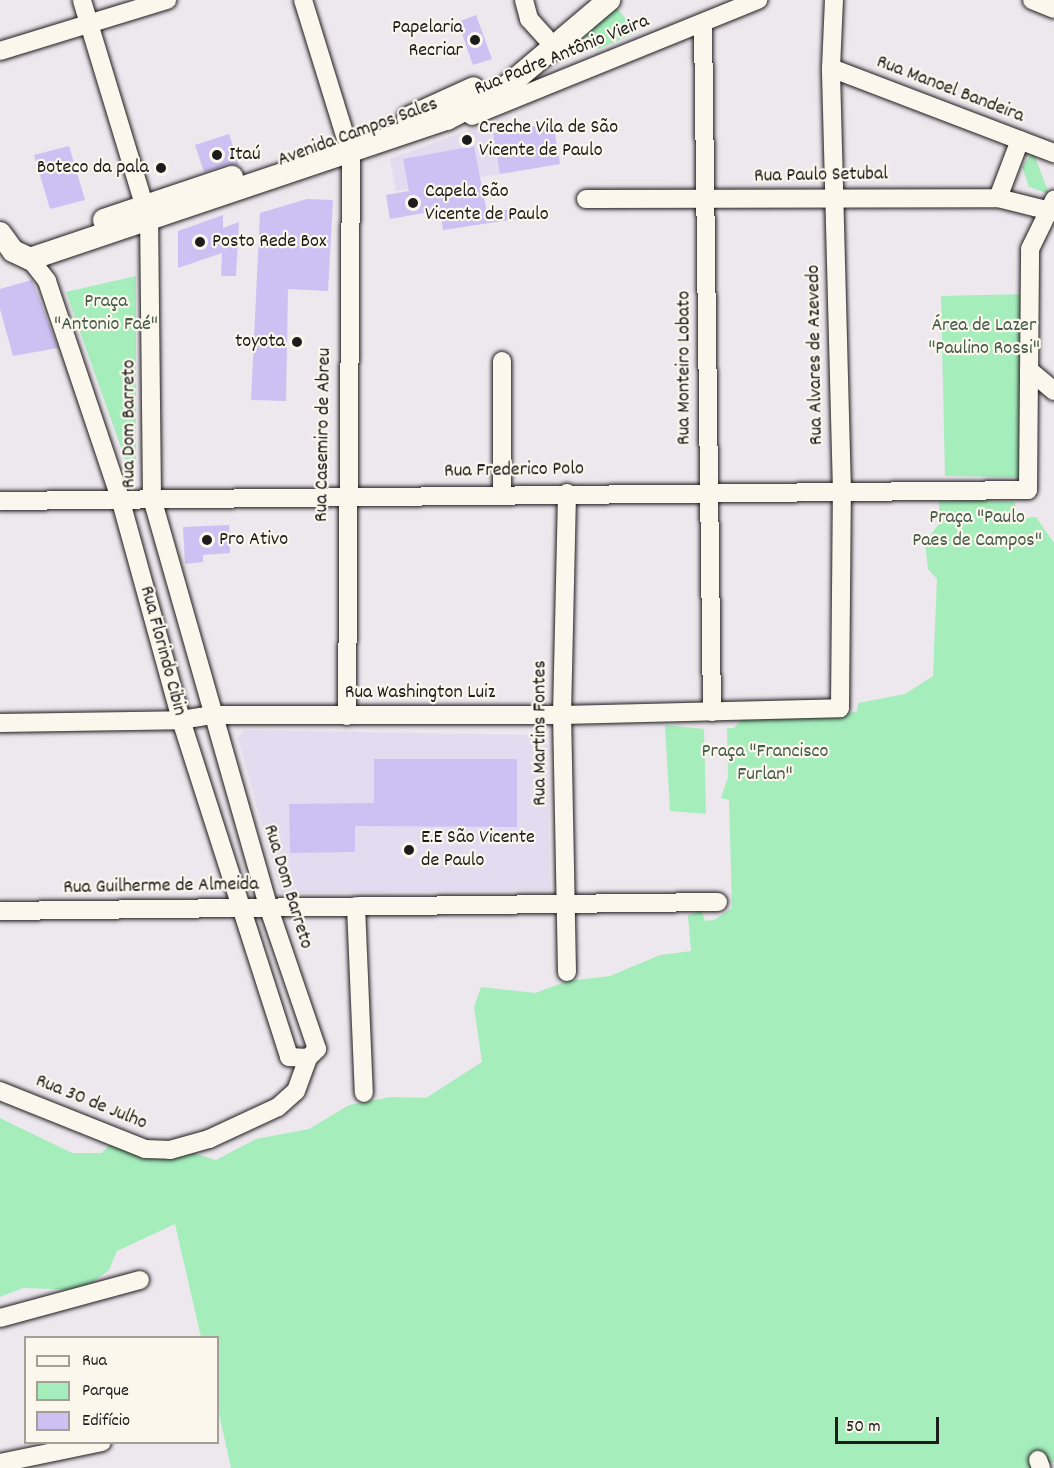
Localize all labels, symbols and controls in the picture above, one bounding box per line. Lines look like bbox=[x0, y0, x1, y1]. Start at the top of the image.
street label: Rua Padre Antônio Vieira bbox=[471, 10, 653, 102]
place label: Papelaria Recriar bbox=[392, 16, 463, 63]
marker: Papelaria Recriar bbox=[468, 33, 482, 47]
street label: Rua Manoel Bandeira bbox=[873, 51, 1027, 129]
street label: Avenida Campos Sales bbox=[275, 93, 441, 173]
place label: Creche Vila de São Vicente de Paulo bbox=[479, 116, 618, 163]
marker: Creche Vila de São Vicente de Paulo bbox=[460, 133, 474, 147]
place label: Itaú bbox=[229, 143, 261, 167]
marker: Itaú bbox=[210, 148, 224, 162]
place label: Boteco da pala bbox=[37, 156, 149, 180]
marker: Boteco da pala bbox=[154, 161, 168, 175]
street label: Rua Paulo Setubal bbox=[754, 163, 888, 189]
place label: Capela São Vicente de Paulo bbox=[425, 180, 549, 227]
marker: Capela São Vicente de Paulo bbox=[406, 196, 420, 210]
place label: Posto Rede Box bbox=[212, 230, 326, 254]
marker: Posto Rede Box bbox=[193, 235, 207, 249]
street label: Rua Alvares de Azevedo bbox=[802, 265, 830, 445]
park label: Praça "Antonio Faé" bbox=[54, 291, 158, 338]
street label: Rua Monteiro Lobato bbox=[673, 291, 697, 445]
park label: Área de Lazer "Paulino Rossi" bbox=[928, 314, 1040, 361]
place label: toyota bbox=[235, 330, 285, 354]
marker: toyota bbox=[290, 335, 304, 349]
street label: Rua Casemiro de Abreu bbox=[310, 348, 338, 522]
street label: Rua Dom Barreto bbox=[118, 360, 142, 488]
street label: Rua Frederico Polo bbox=[444, 458, 584, 484]
park label: Praça "Paulo Paes de Campos" bbox=[912, 507, 1042, 554]
place label: Pro Ativo bbox=[219, 528, 288, 552]
marker: Pro Ativo bbox=[200, 533, 214, 547]
street label: Rua Florindo Cibin bbox=[133, 584, 191, 718]
street label: Rua Martins Fontes bbox=[529, 660, 553, 806]
street label: Rua Washington Luiz bbox=[345, 681, 495, 705]
park label: Praça "Francisco Furlan" bbox=[701, 741, 829, 788]
street label: Rua Dom Barreto bbox=[257, 822, 317, 952]
place label: E.E São Vicente de Paulo bbox=[421, 826, 535, 873]
marker: E.E São Vicente de Paulo bbox=[402, 843, 416, 857]
street label: Rua Guilherme de Almeida bbox=[63, 873, 259, 901]
street label: Rua 30 de Julho bbox=[32, 1070, 150, 1136]
legend bbox=[24, 1336, 219, 1444]
text: Rua bbox=[82, 1349, 107, 1374]
text: Parque bbox=[82, 1379, 129, 1404]
scale bar bbox=[838, 1405, 942, 1443]
text: Edifício bbox=[82, 1409, 130, 1434]
text: 50 m bbox=[846, 1415, 881, 1440]

